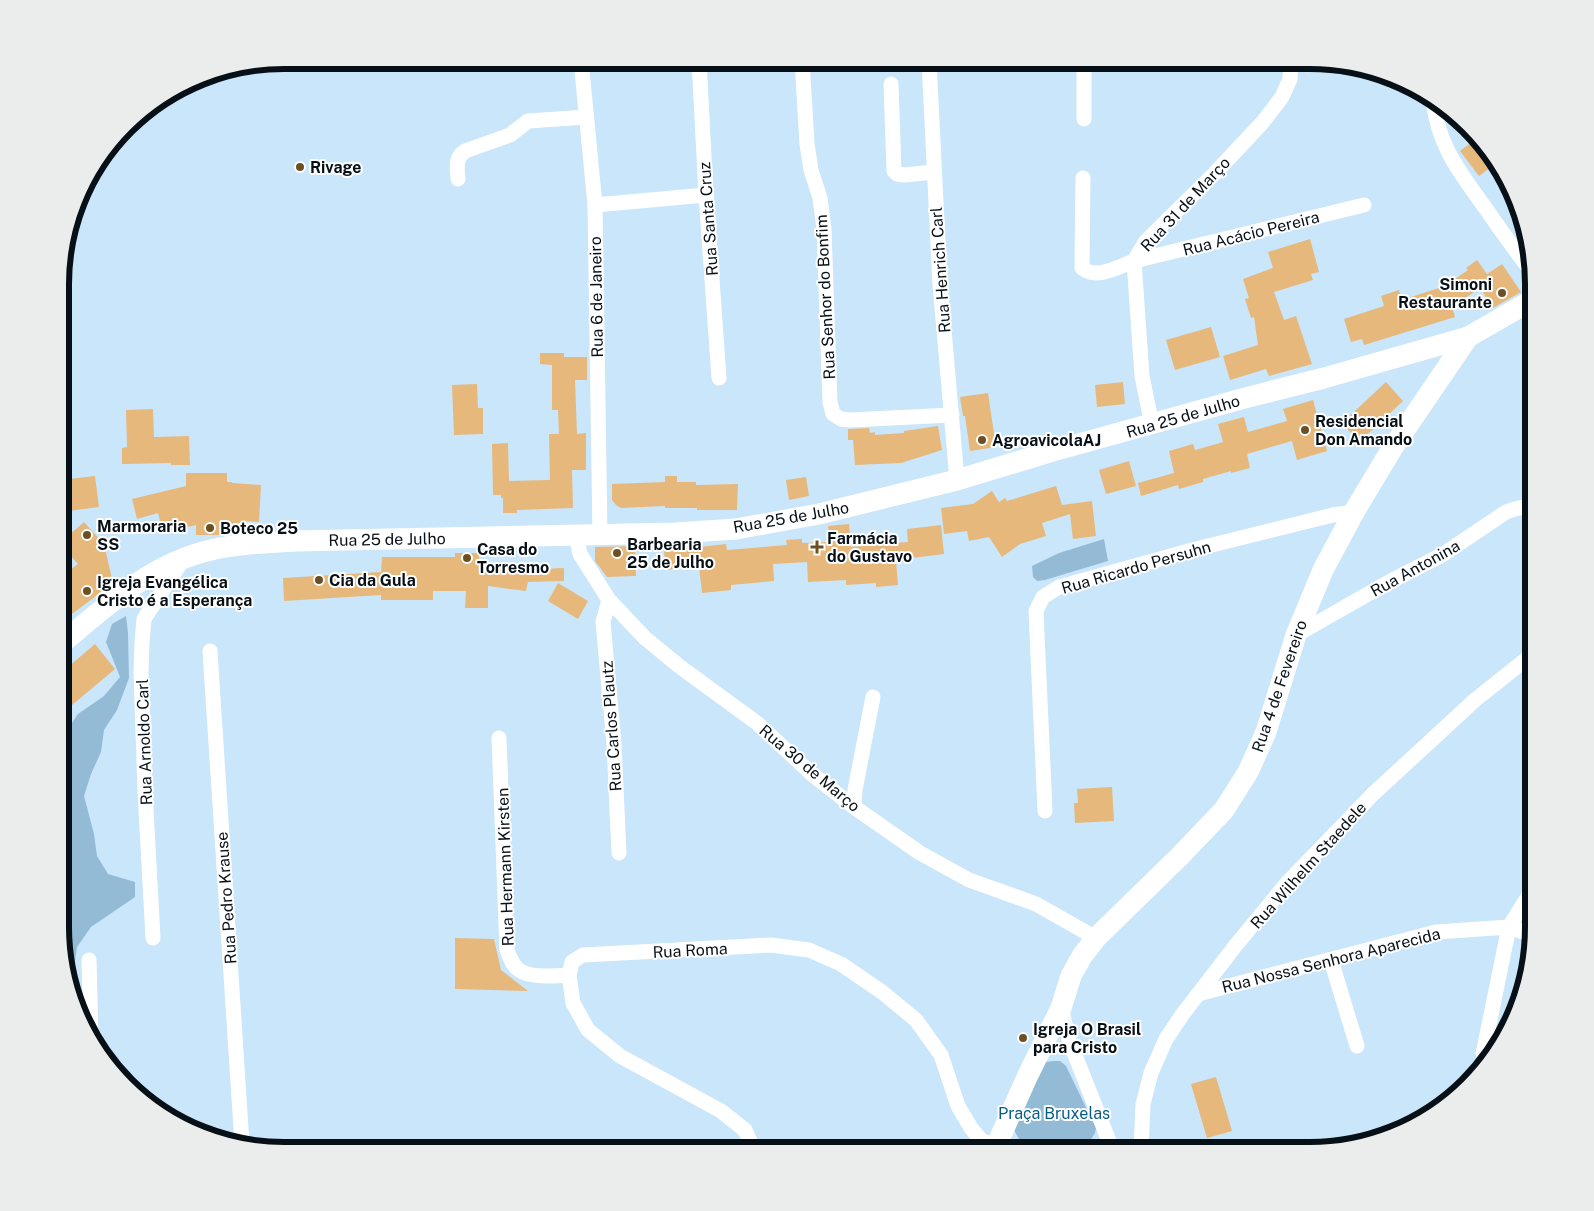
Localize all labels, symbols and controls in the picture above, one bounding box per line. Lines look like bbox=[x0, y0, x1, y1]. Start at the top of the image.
street label: Rua 31 de Março bbox=[1137, 153, 1234, 256]
place label: Rivage bbox=[310, 158, 362, 177]
marker: Rivage bbox=[294, 161, 306, 173]
street label: Rua Santa Cruz bbox=[695, 161, 722, 277]
street label: Rua Henrich Carl bbox=[927, 206, 954, 333]
street label: Rua Acácio Pereira bbox=[1181, 207, 1321, 260]
street label: Rua Senhor do Bonfim bbox=[812, 214, 839, 380]
street label: Rua 6 de Janeiro bbox=[586, 236, 607, 358]
place label: Simoni Restaurante bbox=[1398, 275, 1492, 312]
marker: Simoni Restaurante bbox=[1496, 287, 1508, 299]
street label: Rua 25 de Julho bbox=[1124, 391, 1242, 442]
place label: Residencial Don Amando bbox=[1315, 412, 1412, 449]
marker: Residencial Don Amando bbox=[1299, 424, 1311, 436]
place label: AgroavicolaAJ bbox=[992, 431, 1101, 450]
marker: AgroavicolaAJ bbox=[976, 434, 988, 446]
street label: Rua 25 de Julho bbox=[732, 498, 850, 537]
place label: Marmoraria SS bbox=[97, 517, 186, 554]
place label: Boteco 25 bbox=[220, 519, 298, 538]
marker: Boteco 25 bbox=[204, 522, 216, 534]
marker: Marmoraria SS bbox=[81, 529, 93, 541]
street label: Rua 25 de Julho bbox=[328, 529, 446, 550]
place label: Farmácia do Gustavo bbox=[827, 529, 912, 566]
place label: Barbearia 25 de Julho bbox=[627, 535, 714, 572]
street label: Rua Antonina bbox=[1367, 536, 1463, 601]
street label: Rua Ricardo Persuhn bbox=[1059, 537, 1213, 598]
place label: Casa do Torresmo bbox=[477, 540, 549, 577]
marker: Farmácia do Gustavo bbox=[811, 541, 823, 553]
marker: Barbearia 25 de Julho bbox=[611, 547, 623, 559]
marker: Casa do Torresmo bbox=[461, 552, 473, 564]
place label: Cia da Gula bbox=[329, 571, 416, 590]
place label: Igreja Evangélica Cristo é a Esperança bbox=[97, 573, 252, 610]
marker: Cia da Gula bbox=[313, 574, 325, 586]
marker: Igreja Evangélica Cristo é a Esperança bbox=[81, 585, 93, 597]
street label: Rua 4 de Fevereiro bbox=[1248, 618, 1311, 755]
street label: Rua Carlos Plautz bbox=[597, 660, 626, 792]
street label: Rua Arnoldo Carl bbox=[133, 678, 156, 805]
street label: Rua 30 de Março bbox=[756, 721, 864, 816]
street label: Rua Hermann Kirsten bbox=[493, 787, 518, 947]
street label: Rua Wilhelm Staedele bbox=[1247, 798, 1370, 933]
street label: Rua Pedro Krause bbox=[212, 831, 241, 965]
street label: Rua Nossa Senhora Aparecida bbox=[1220, 924, 1442, 997]
street label: Rua Roma bbox=[652, 939, 728, 962]
place label: Igreja O Brasil para Cristo bbox=[1033, 1020, 1141, 1057]
marker: Igreja O Brasil para Cristo bbox=[1017, 1032, 1029, 1044]
park label: Praça Bruxelas bbox=[998, 1104, 1110, 1123]

